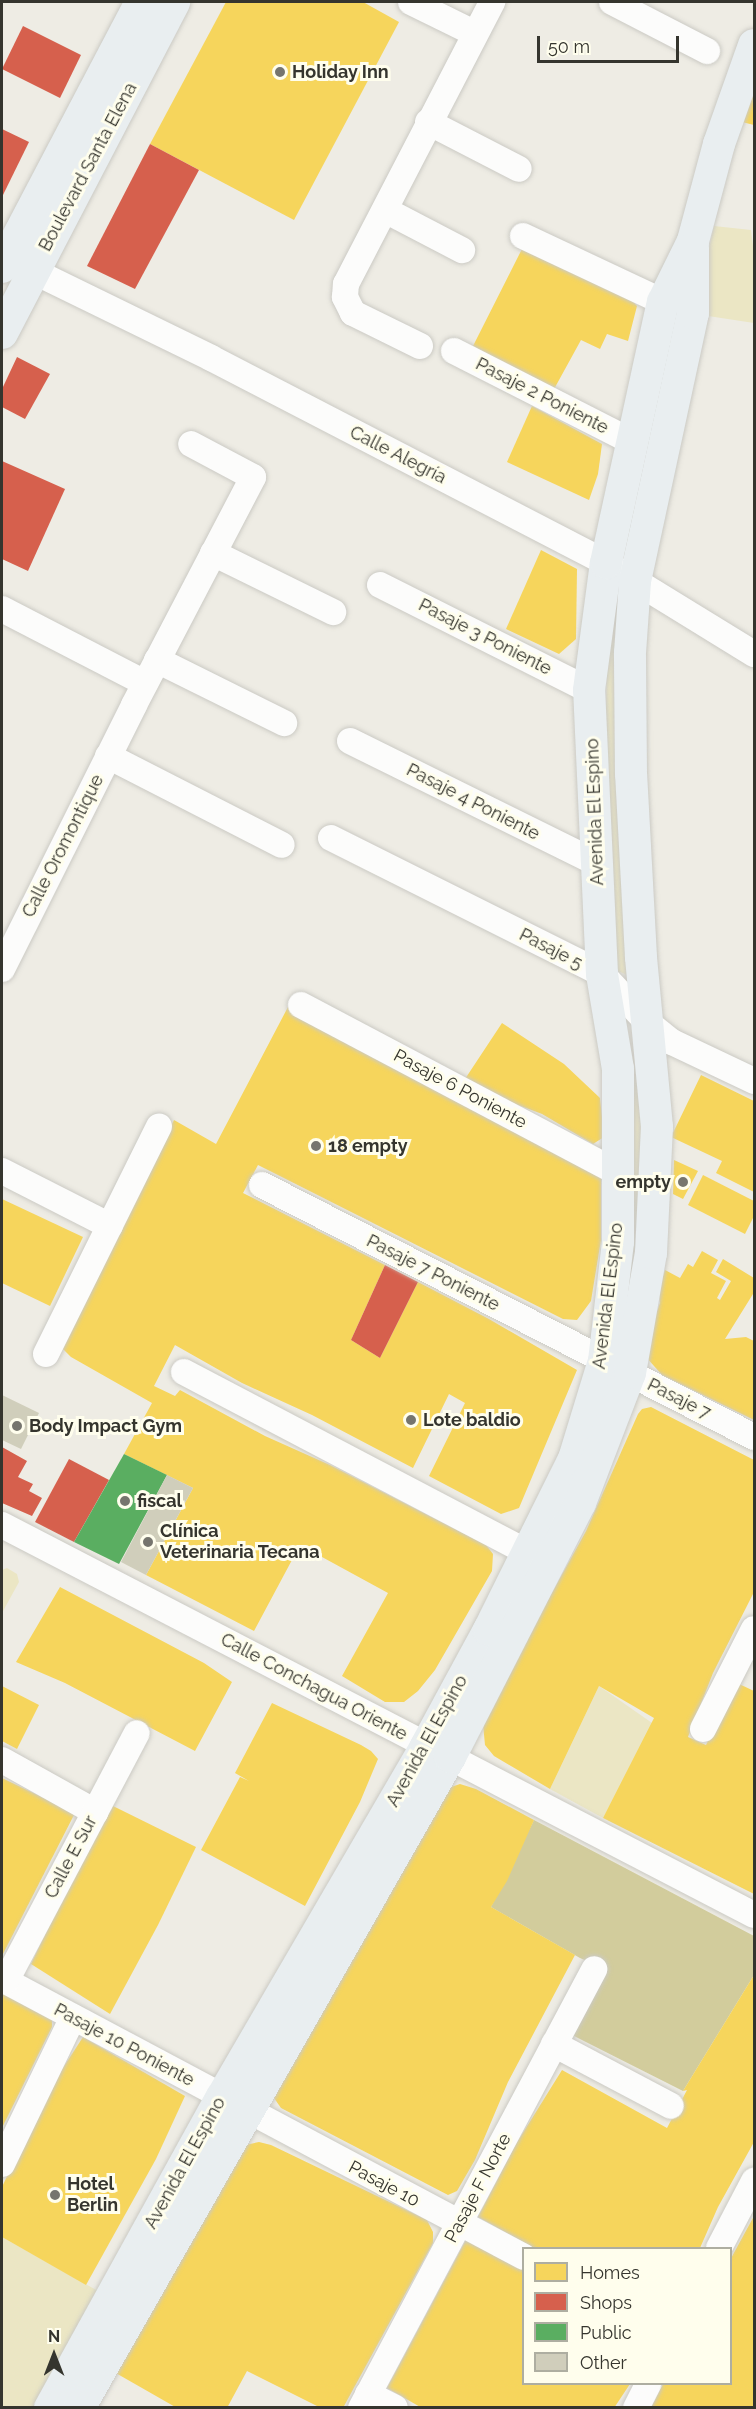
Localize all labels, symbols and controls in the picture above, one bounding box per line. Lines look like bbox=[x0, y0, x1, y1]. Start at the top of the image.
scale bar bbox=[540, 24, 682, 62]
text: 50 m bbox=[548, 36, 590, 57]
place label: Holiday Inn bbox=[292, 61, 389, 83]
marker: Holiday Inn bbox=[273, 65, 287, 79]
street label: Boulevard Santa Elena bbox=[34, 79, 142, 255]
street label: Pasaje 2 Poniente bbox=[472, 353, 612, 439]
street label: Calle Alegría bbox=[346, 421, 450, 489]
street label: Pasaje 3 Poniente bbox=[415, 594, 555, 680]
street label: Avenida El Espino bbox=[582, 738, 608, 886]
street label: Pasaje 4 Poniente bbox=[403, 759, 543, 845]
street label: Calle Oromontique bbox=[18, 771, 108, 921]
street label: Pasaje 5 bbox=[516, 924, 586, 974]
street label: Pasaje 6 Poniente bbox=[390, 1045, 530, 1133]
place label: 18 empty bbox=[328, 1135, 408, 1157]
marker: 18 empty bbox=[309, 1139, 323, 1153]
place label: empty bbox=[615, 1171, 671, 1193]
marker: empty bbox=[676, 1175, 690, 1189]
street label: Avenida El Espino bbox=[588, 1221, 628, 1371]
street label: Pasaje 7 Poniente bbox=[363, 1230, 503, 1316]
street label: Pasaje 7 bbox=[644, 1374, 714, 1424]
place label: Lote baldio bbox=[423, 1409, 521, 1431]
marker: Lote baldio bbox=[404, 1413, 418, 1427]
place label: Body Impact Gym bbox=[29, 1415, 182, 1437]
marker: Body Impact Gym bbox=[10, 1419, 24, 1433]
place label: fiscal bbox=[137, 1490, 182, 1512]
marker: fiscal bbox=[118, 1494, 132, 1508]
place label: Clínica Veterinaria Tecana bbox=[160, 1521, 320, 1564]
marker: Clínica Veterinaria Tecana bbox=[141, 1535, 155, 1549]
street label: Calle Conchagua Oriente bbox=[217, 1629, 411, 1745]
street label: Avenida El Espino bbox=[382, 1671, 472, 1811]
street label: Calle E Sur bbox=[40, 1812, 102, 1902]
street label: Pasaje 10 Poniente bbox=[50, 1999, 198, 2091]
street label: Avenida El Espino bbox=[140, 2093, 230, 2233]
street label: Pasaje F Norte bbox=[440, 2130, 516, 2246]
street label: Pasaje 10 bbox=[345, 2156, 423, 2212]
place label: Hotel Berlin bbox=[67, 2174, 118, 2216]
marker: Hotel Berlin bbox=[48, 2188, 62, 2202]
legend bbox=[522, 2247, 732, 2385]
text: Homes bbox=[580, 2262, 640, 2283]
text: Shops bbox=[580, 2292, 632, 2313]
text: Public bbox=[580, 2322, 632, 2343]
north arrow bbox=[24, 2325, 84, 2385]
text: N bbox=[48, 2327, 60, 2346]
text: Other bbox=[580, 2352, 627, 2373]

